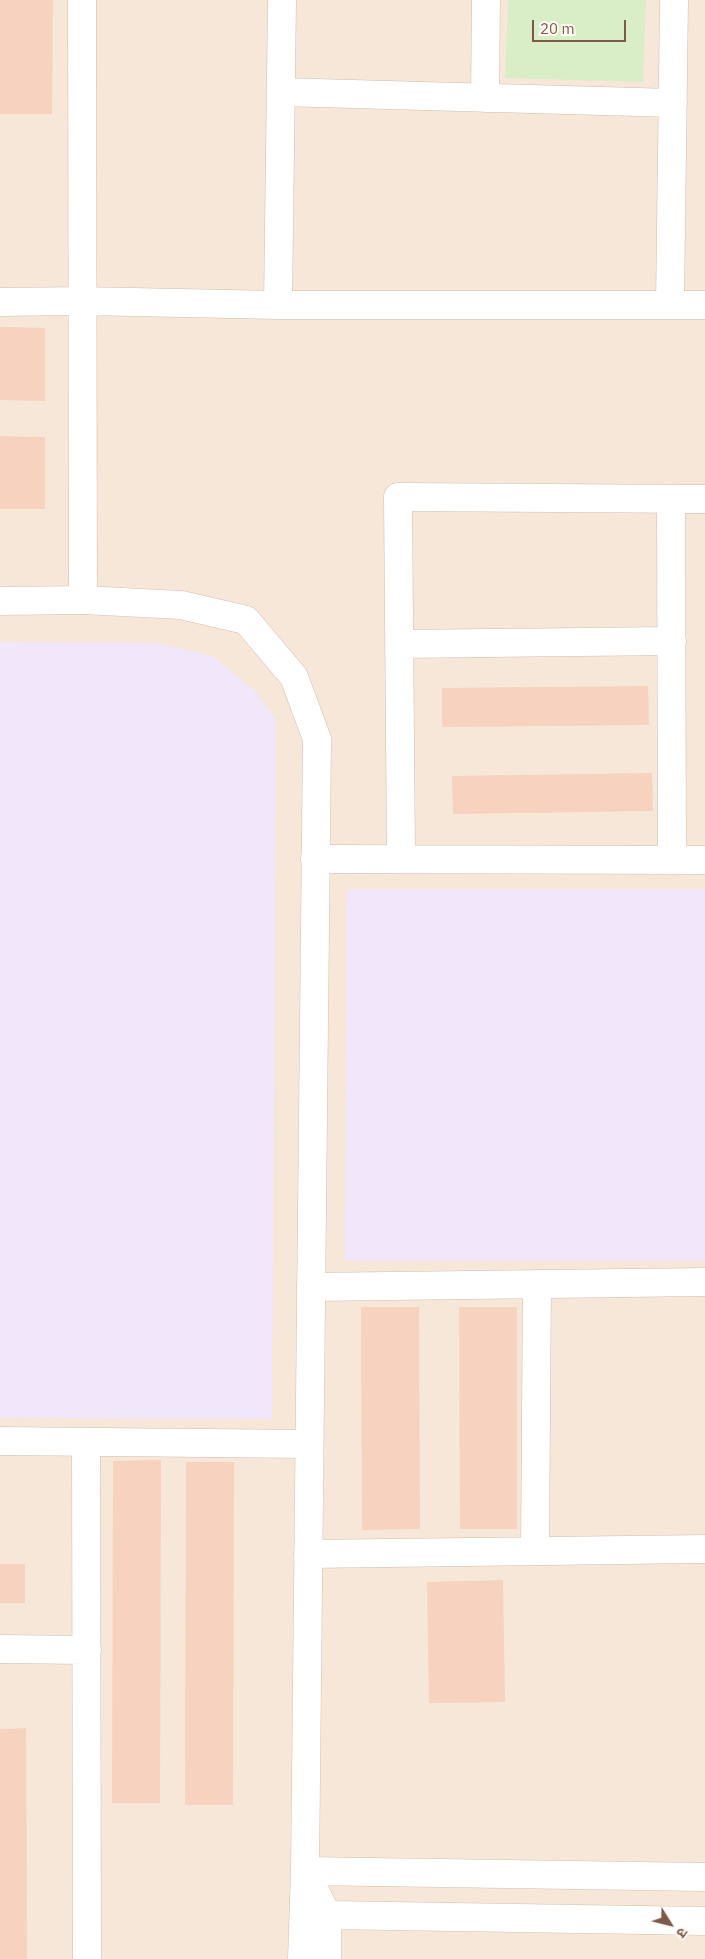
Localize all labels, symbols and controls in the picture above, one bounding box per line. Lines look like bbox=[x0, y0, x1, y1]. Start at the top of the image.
scale bar bbox=[535, 10, 629, 42]
text: 20 m bbox=[540, 19, 575, 38]
north arrow bbox=[645, 1899, 695, 1949]
text: उ bbox=[672, 1924, 692, 1941]

